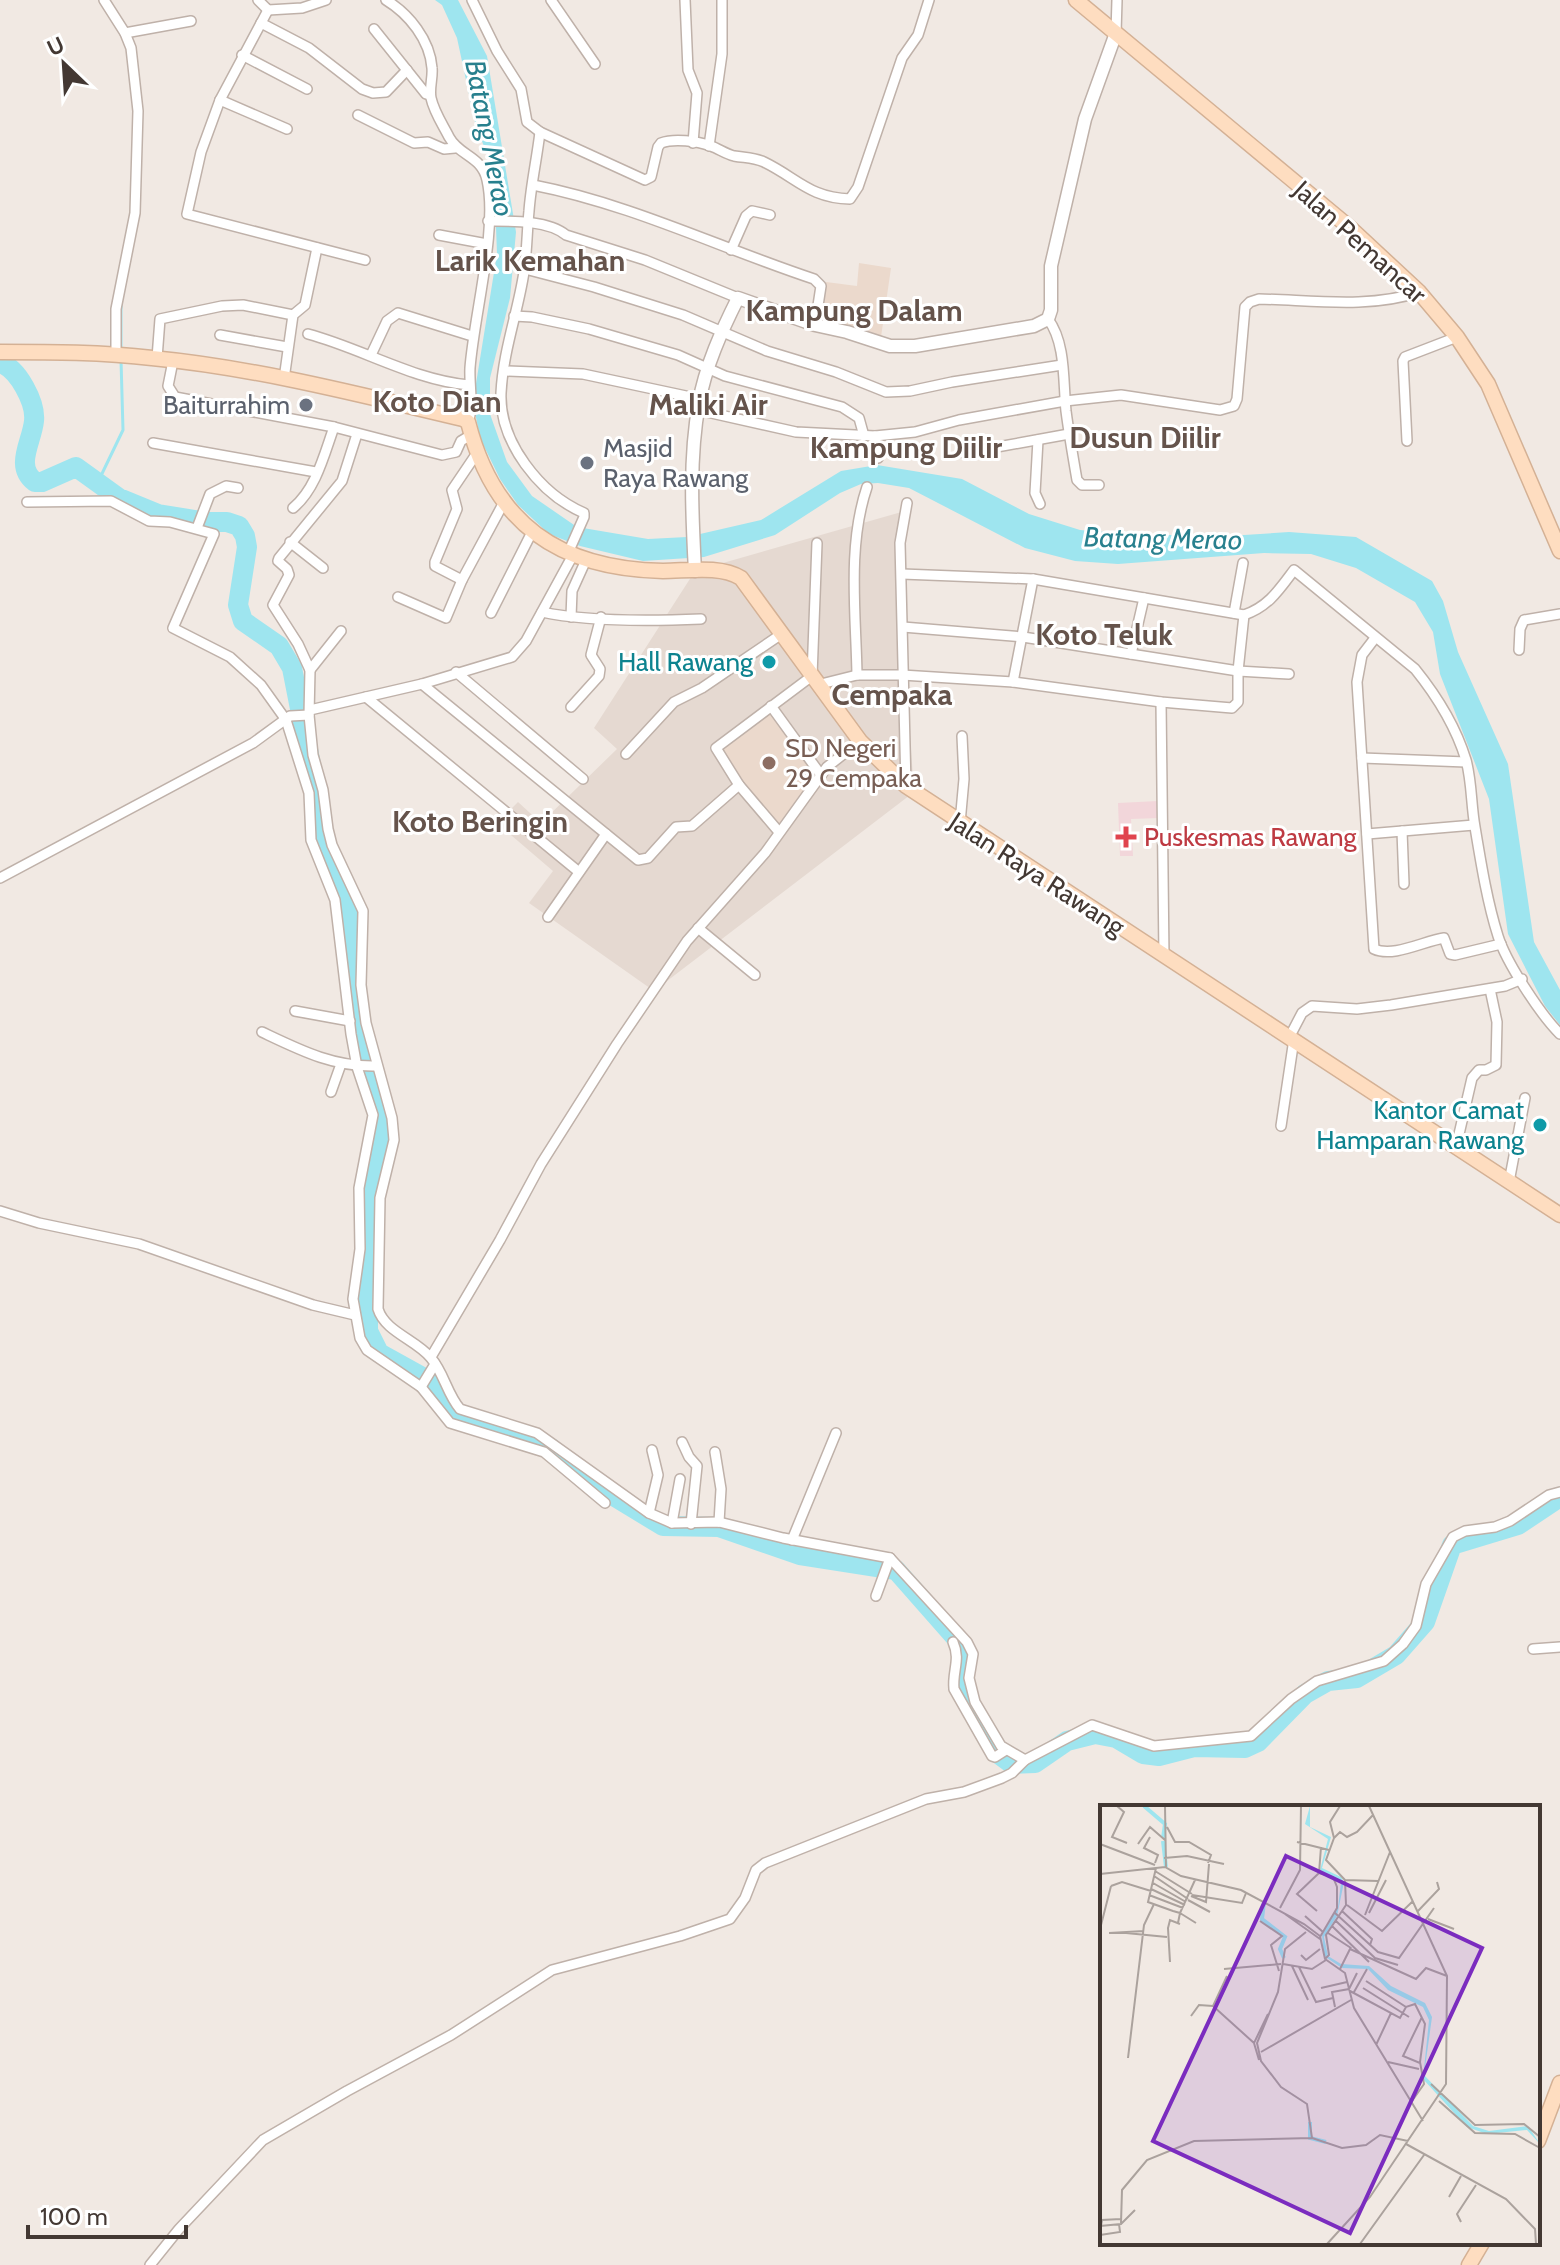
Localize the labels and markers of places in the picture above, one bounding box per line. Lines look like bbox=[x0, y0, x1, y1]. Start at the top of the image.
place label: Baiturrahim bbox=[163, 389, 290, 421]
marker: Baiturrahim bbox=[297, 396, 315, 414]
place label: Masjid Raya Rawang bbox=[603, 432, 749, 494]
marker: Masjid Raya Rawang bbox=[578, 454, 596, 472]
place label: Hall Rawang bbox=[618, 646, 754, 678]
marker: Hall Rawang bbox=[760, 653, 778, 671]
place label: SD Negeri 29 Cempaka bbox=[785, 732, 922, 794]
marker: SD Negeri 29 Cempaka bbox=[760, 754, 778, 772]
place label: Puskesmas Rawang bbox=[1144, 821, 1358, 853]
marker: Puskesmas Rawang bbox=[1115, 826, 1137, 848]
place label: Kantor Camat Hamparan Rawang bbox=[1316, 1094, 1525, 1156]
marker: Kantor Camat Hamparan Rawang bbox=[1531, 1116, 1549, 1134]

